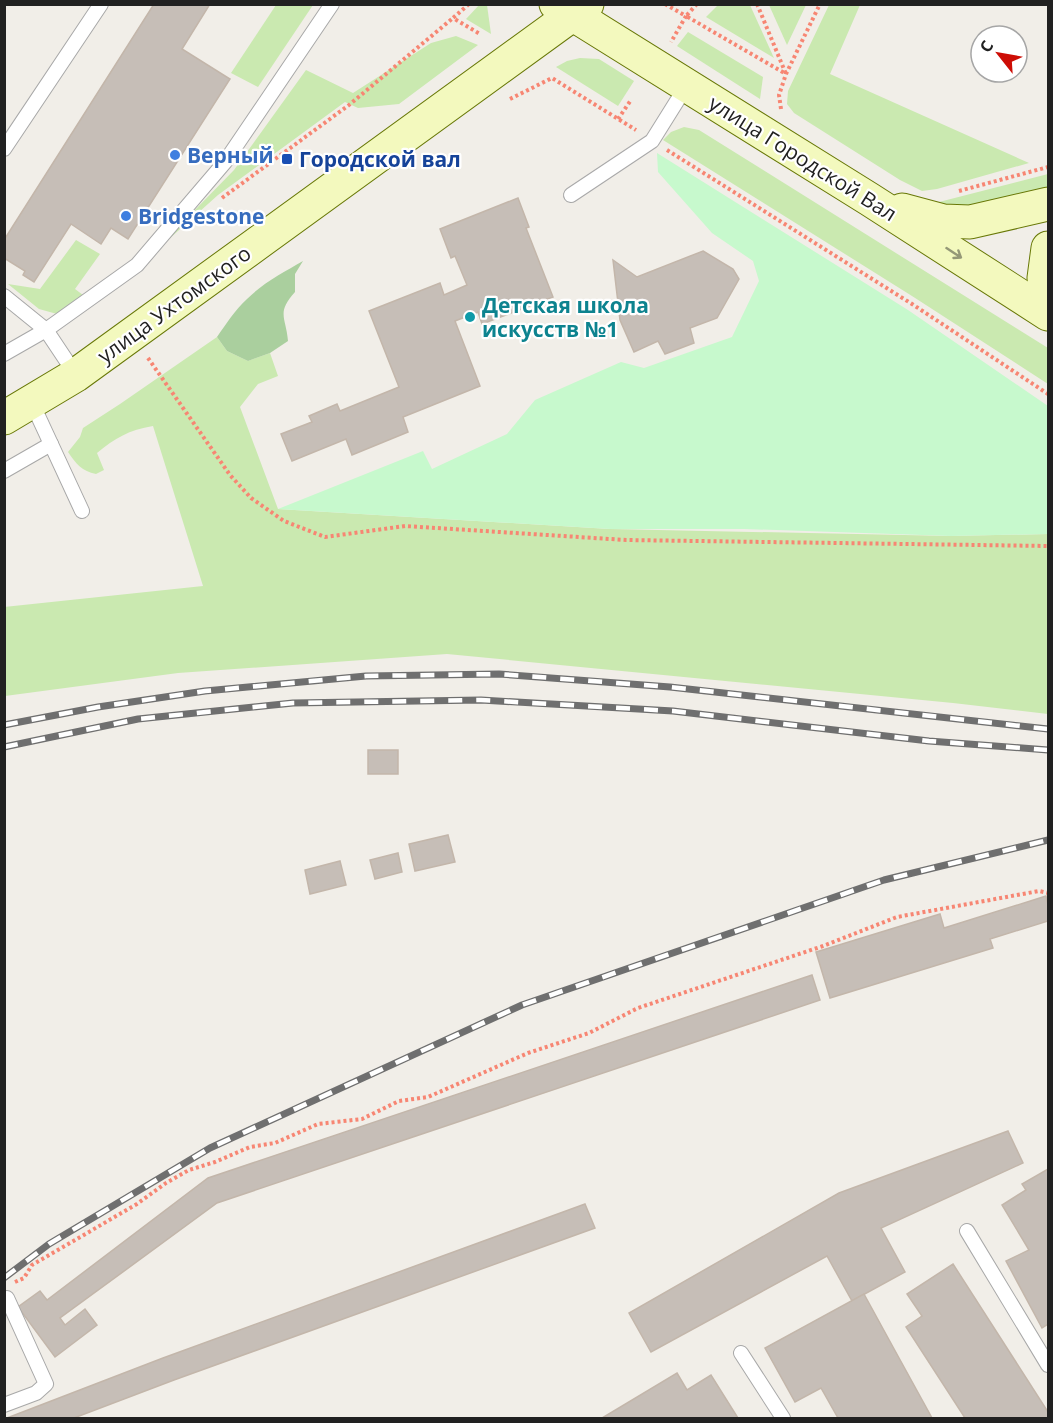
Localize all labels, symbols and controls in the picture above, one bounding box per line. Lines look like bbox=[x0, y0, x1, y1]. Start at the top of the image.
north arrow bbox=[969, 24, 1029, 84]
text: С bbox=[974, 36, 998, 56]
street label: улица Городской Вал bbox=[704, 89, 902, 227]
place label: Верный bbox=[187, 141, 274, 169]
place label: Городской вал bbox=[299, 145, 461, 173]
marker: Верный bbox=[168, 148, 182, 162]
marker: Городской вал bbox=[280, 152, 294, 166]
place label: Bridgestone bbox=[138, 202, 264, 230]
marker: Bridgestone bbox=[119, 209, 133, 223]
street label: улица Ухтомского bbox=[92, 239, 256, 369]
one-way arrow bbox=[945, 247, 962, 259]
place label: Детская школа искусств №1 bbox=[482, 291, 649, 343]
marker: Детская школа искусств №1 bbox=[463, 310, 477, 324]

